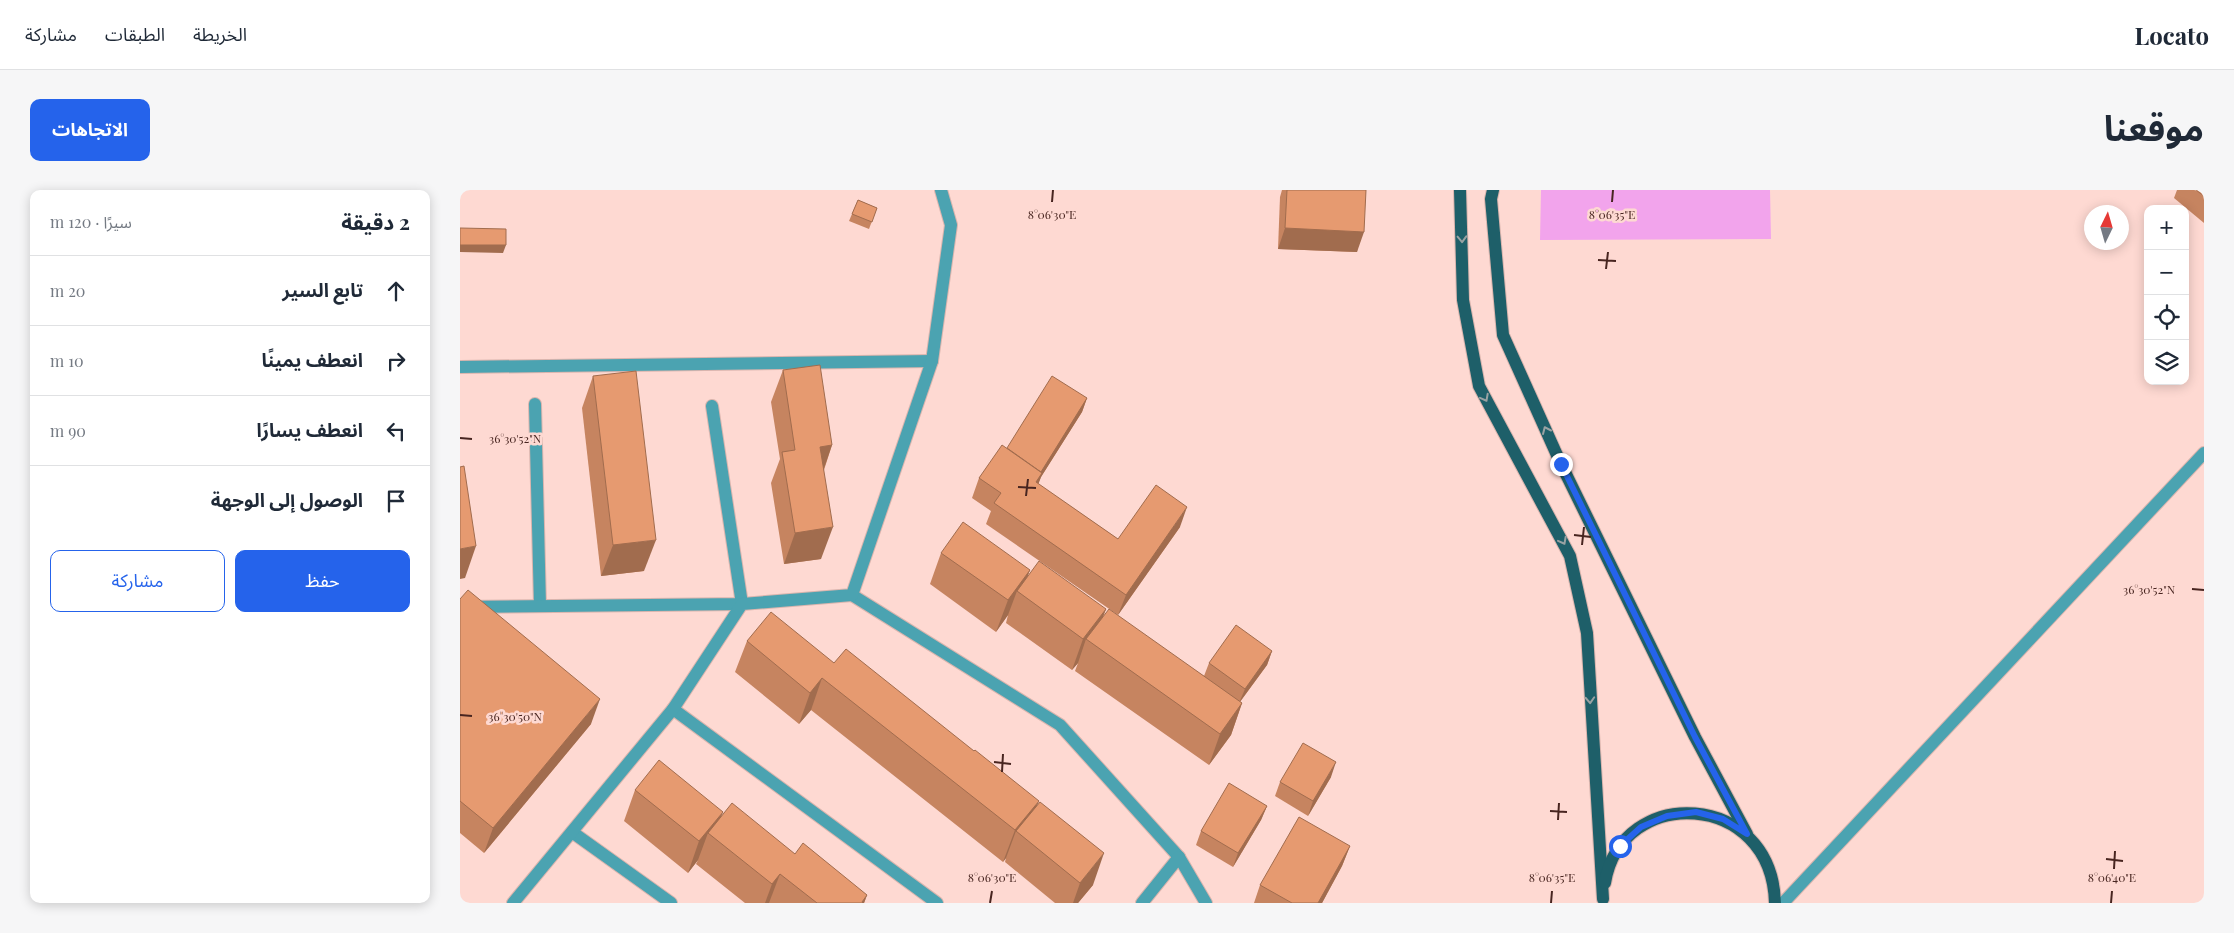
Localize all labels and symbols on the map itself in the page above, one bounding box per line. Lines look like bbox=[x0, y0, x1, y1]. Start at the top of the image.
north arrow bbox=[2084, 205, 2129, 250]
text: 8°06'30"E bbox=[1028, 206, 1076, 222]
text: 8°06'35"E bbox=[1589, 206, 1635, 222]
one-way arrow bbox=[1456, 235, 1467, 243]
one-way arrow bbox=[1479, 393, 1489, 402]
one-way arrow bbox=[1542, 426, 1552, 435]
text: 36°30'52"N bbox=[489, 430, 542, 446]
route end bbox=[1550, 453, 1573, 476]
one-way arrow bbox=[1556, 536, 1566, 545]
text: 36°30'52"N bbox=[2123, 581, 2176, 597]
one-way arrow bbox=[1585, 696, 1595, 704]
text: 36°30'50"N bbox=[488, 708, 542, 724]
route start bbox=[1609, 835, 1632, 858]
text: 8°06'30"E bbox=[968, 869, 1016, 885]
text: 8°06'35"E bbox=[1529, 869, 1575, 885]
text: 8°06'40"E bbox=[2088, 869, 2136, 885]

